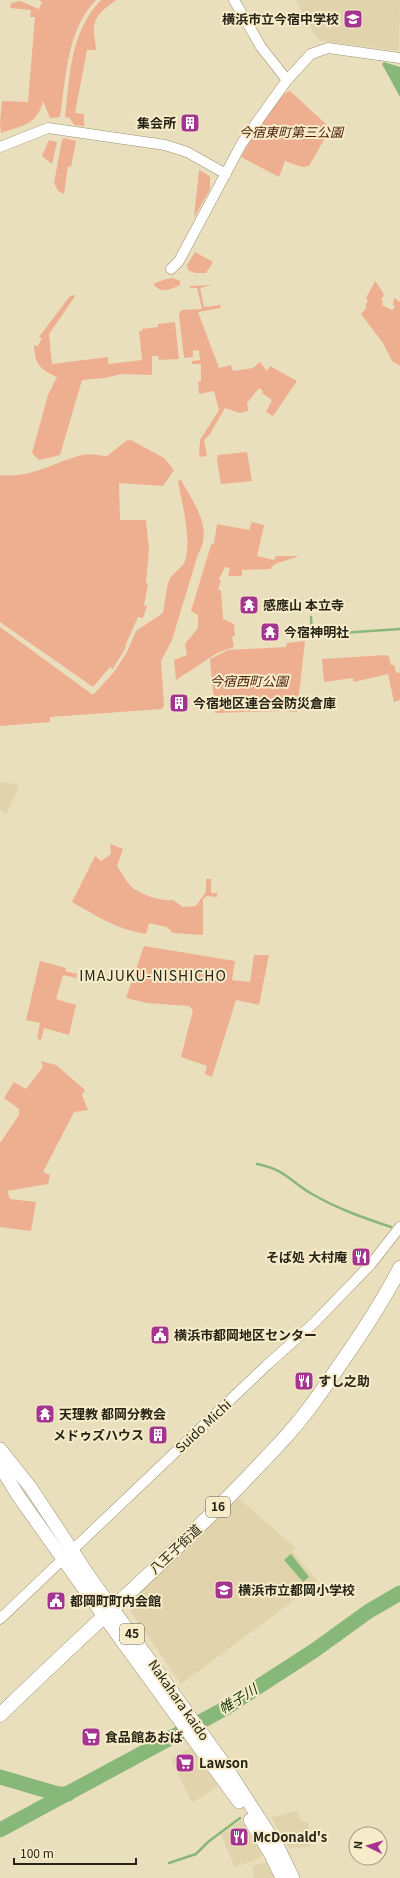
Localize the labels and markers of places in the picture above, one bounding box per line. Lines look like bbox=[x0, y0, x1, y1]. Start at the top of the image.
school or university icon: 横浜市立今宿中学校 bbox=[342, 8, 364, 30]
place label: 横浜市立今宿中学校 bbox=[222, 9, 339, 28]
building icon: 集会所 bbox=[179, 112, 201, 134]
place label: 集会所 bbox=[137, 113, 176, 132]
temple icon: 感應山 本立寺 bbox=[238, 594, 260, 616]
place label: 感應山 本立寺 bbox=[263, 595, 344, 614]
temple icon: 今宿神明社 bbox=[259, 621, 281, 643]
place label: 今宿神明社 bbox=[284, 622, 349, 641]
building icon: 今宿地区連合会防災倉庫 bbox=[168, 692, 190, 714]
place label: 今宿地区連合会防災倉庫 bbox=[193, 693, 336, 712]
restaurant icon: そば処 大村庵 bbox=[350, 1246, 372, 1268]
place label: そば処 大村庵 bbox=[266, 1247, 347, 1266]
public building icon: 横浜市都岡地区センター bbox=[149, 1324, 171, 1346]
place label: 横浜市都岡地区センター bbox=[174, 1325, 317, 1344]
restaurant icon: すし之助 bbox=[293, 1370, 315, 1392]
place label: すし之助 bbox=[318, 1371, 370, 1390]
temple icon: 天理教 都岡分教会 bbox=[34, 1403, 56, 1425]
place label: 天理教 都岡分教会 bbox=[59, 1404, 166, 1423]
building icon: メドゥズハウス bbox=[147, 1424, 169, 1446]
place label: メドゥズハウス bbox=[53, 1425, 144, 1444]
school or university icon: 横浜市立都岡小学校 bbox=[213, 1579, 235, 1601]
place label: 横浜市立都岡小学校 bbox=[238, 1580, 355, 1599]
public building icon: 都岡町町内会館 bbox=[45, 1590, 67, 1612]
place label: 都岡町町内会館 bbox=[70, 1591, 161, 1610]
supermarket icon: 食品館あおば bbox=[80, 1726, 102, 1748]
place label: 食品館あおば bbox=[105, 1727, 183, 1746]
supermarket icon: Lawson bbox=[174, 1752, 196, 1774]
place label: Lawson bbox=[199, 1753, 248, 1772]
restaurant icon: McDonald's bbox=[228, 1826, 250, 1848]
place label: McDonald's bbox=[253, 1827, 327, 1846]

